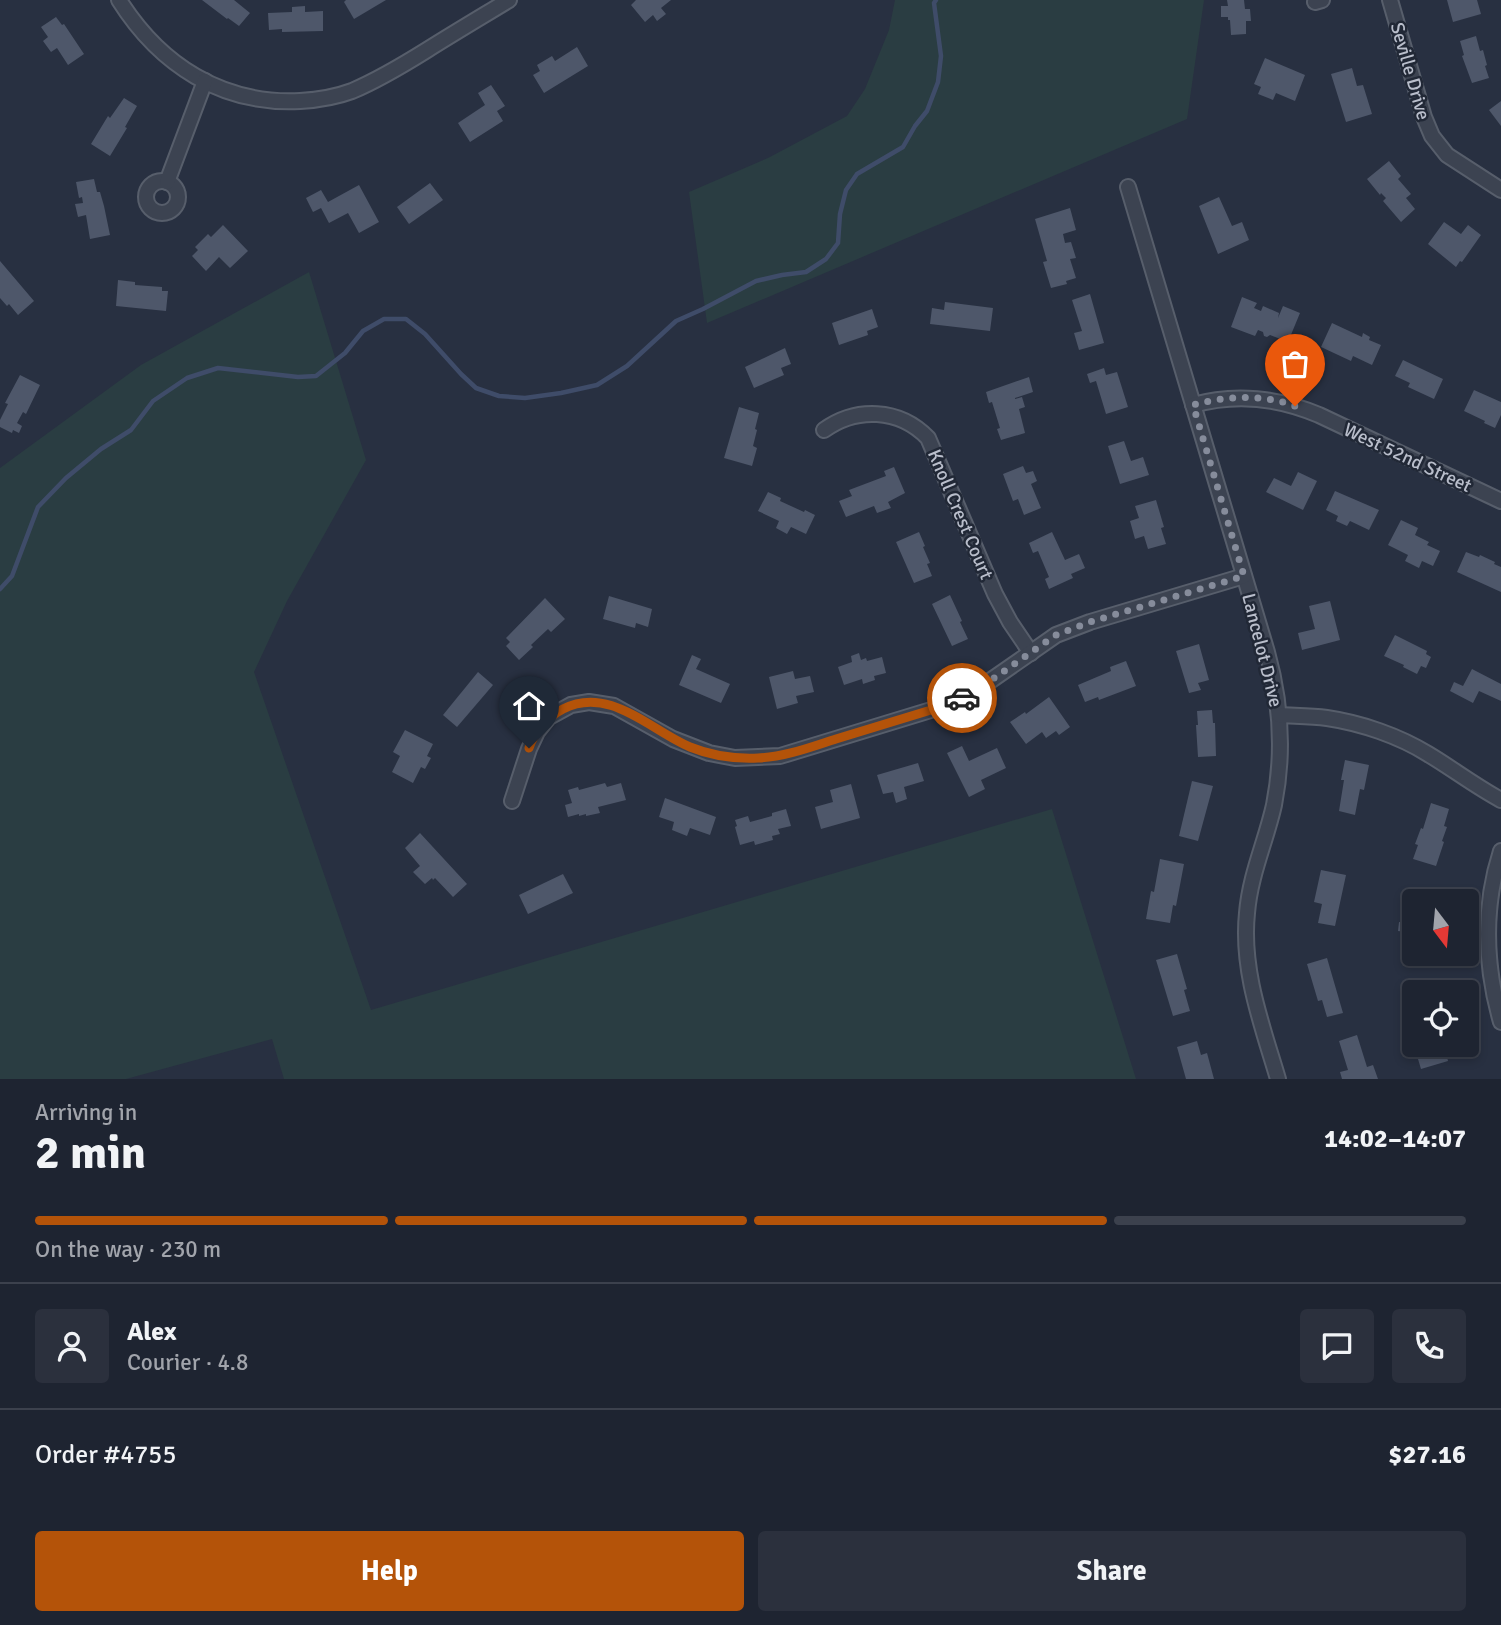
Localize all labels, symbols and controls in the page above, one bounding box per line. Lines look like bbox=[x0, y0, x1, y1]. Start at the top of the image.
street label: Seville Drive bbox=[1385, 20, 1435, 123]
pin bbox=[1265, 334, 1325, 406]
icon: bag bbox=[1276, 345, 1314, 383]
street label: West 52nd Street bbox=[1340, 418, 1476, 498]
street label: Knoll Crest Court bbox=[922, 446, 998, 583]
street label: Lancelot Drive bbox=[1236, 591, 1288, 710]
courier bbox=[927, 663, 997, 733]
pin bbox=[499, 676, 559, 748]
icon: car bbox=[943, 679, 981, 717]
icon: home bbox=[510, 687, 548, 725]
north arrow bbox=[1402, 889, 1479, 966]
map controls bbox=[1402, 889, 1479, 1057]
button: locate bbox=[1402, 980, 1479, 1057]
text: Arriving in bbox=[35, 1098, 137, 1127]
text: 14:02–14:07 bbox=[1324, 1123, 1466, 1155]
text: 2 min bbox=[35, 1125, 146, 1181]
text: On the way · 230 m bbox=[35, 1235, 221, 1264]
button: person bbox=[35, 1309, 109, 1383]
button: chat bbox=[1300, 1309, 1374, 1383]
button: phone bbox=[1392, 1309, 1466, 1383]
text: Alex bbox=[127, 1316, 177, 1348]
text: Courier · 4.8 bbox=[127, 1348, 248, 1377]
text: Order #4755 bbox=[35, 1439, 176, 1471]
text: $27.16 bbox=[1388, 1439, 1466, 1471]
button: Help bbox=[35, 1531, 744, 1611]
button: Share bbox=[758, 1531, 1466, 1611]

